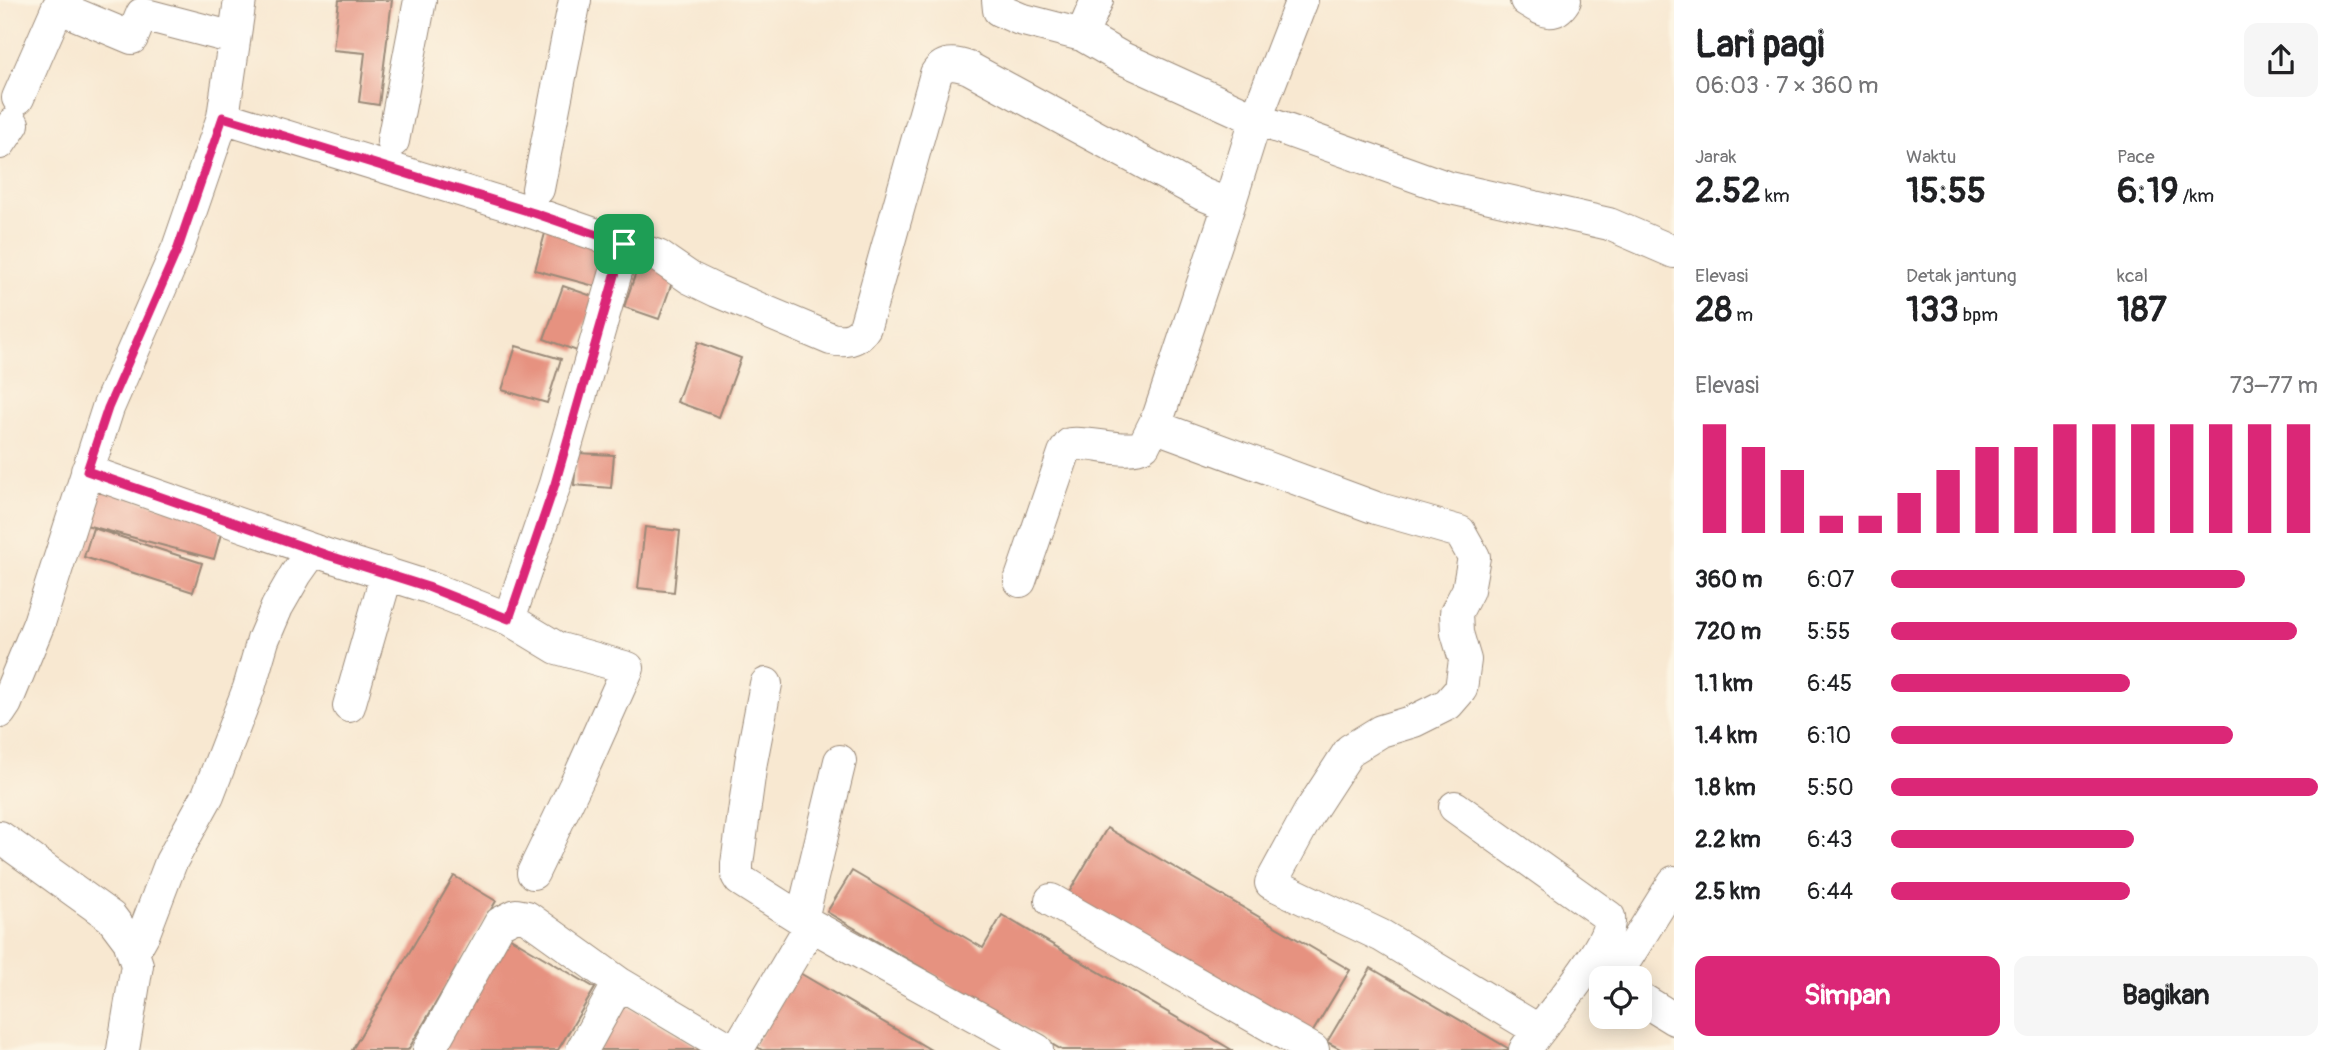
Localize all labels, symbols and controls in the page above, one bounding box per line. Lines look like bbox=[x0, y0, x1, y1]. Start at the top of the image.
text: Lari pagi bbox=[1695, 21, 1824, 69]
button: share bbox=[2244, 23, 2318, 97]
text: 06:03 · 7 × 360 m bbox=[1695, 71, 1878, 100]
text: Jarak bbox=[1695, 145, 1736, 169]
text: Waktu bbox=[1906, 145, 1956, 169]
text: Pace bbox=[2117, 145, 2155, 169]
text: 2.52 bbox=[1695, 169, 1761, 213]
text: 15:55 bbox=[1906, 169, 1986, 213]
text: 6:19 bbox=[2117, 169, 2178, 213]
text: km bbox=[1761, 184, 1790, 208]
text: /km bbox=[2178, 184, 2214, 208]
pin bbox=[594, 214, 654, 274]
icon: arrive bbox=[605, 225, 643, 263]
text: Elevasi bbox=[1695, 264, 1748, 288]
text: Detak jantung bbox=[1906, 264, 2017, 288]
text: kcal bbox=[2117, 264, 2148, 288]
text: 28 bbox=[1695, 288, 1732, 332]
text: 133 bbox=[1906, 288, 1959, 332]
text: 187 bbox=[2117, 288, 2167, 332]
text: m bbox=[1732, 303, 1753, 327]
text: bpm bbox=[1959, 303, 1998, 327]
text: Elevasi bbox=[1695, 371, 1759, 400]
text: 73–77 m bbox=[2230, 371, 2318, 400]
text: 360 m bbox=[1695, 565, 1762, 594]
text: 6:07 bbox=[1807, 565, 1854, 594]
text: 720 m bbox=[1695, 617, 1761, 646]
text: 5:55 bbox=[1807, 617, 1851, 646]
text: 1.1 km bbox=[1695, 669, 1753, 698]
text: 6:45 bbox=[1807, 669, 1852, 698]
text: 1.4 km bbox=[1695, 721, 1757, 750]
text: 6:10 bbox=[1807, 721, 1851, 750]
text: 1.8 km bbox=[1695, 773, 1756, 802]
text: 5:50 bbox=[1807, 773, 1854, 802]
text: 2.2 km bbox=[1695, 825, 1761, 854]
text: 6:43 bbox=[1807, 825, 1853, 854]
text: 2.5 km bbox=[1695, 877, 1760, 906]
text: 6:44 bbox=[1807, 877, 1853, 906]
button: Simpan bbox=[1695, 956, 2000, 1036]
button: Bagikan bbox=[2014, 956, 2318, 1036]
map controls bbox=[1589, 966, 1652, 1029]
button: locate bbox=[1589, 966, 1652, 1029]

